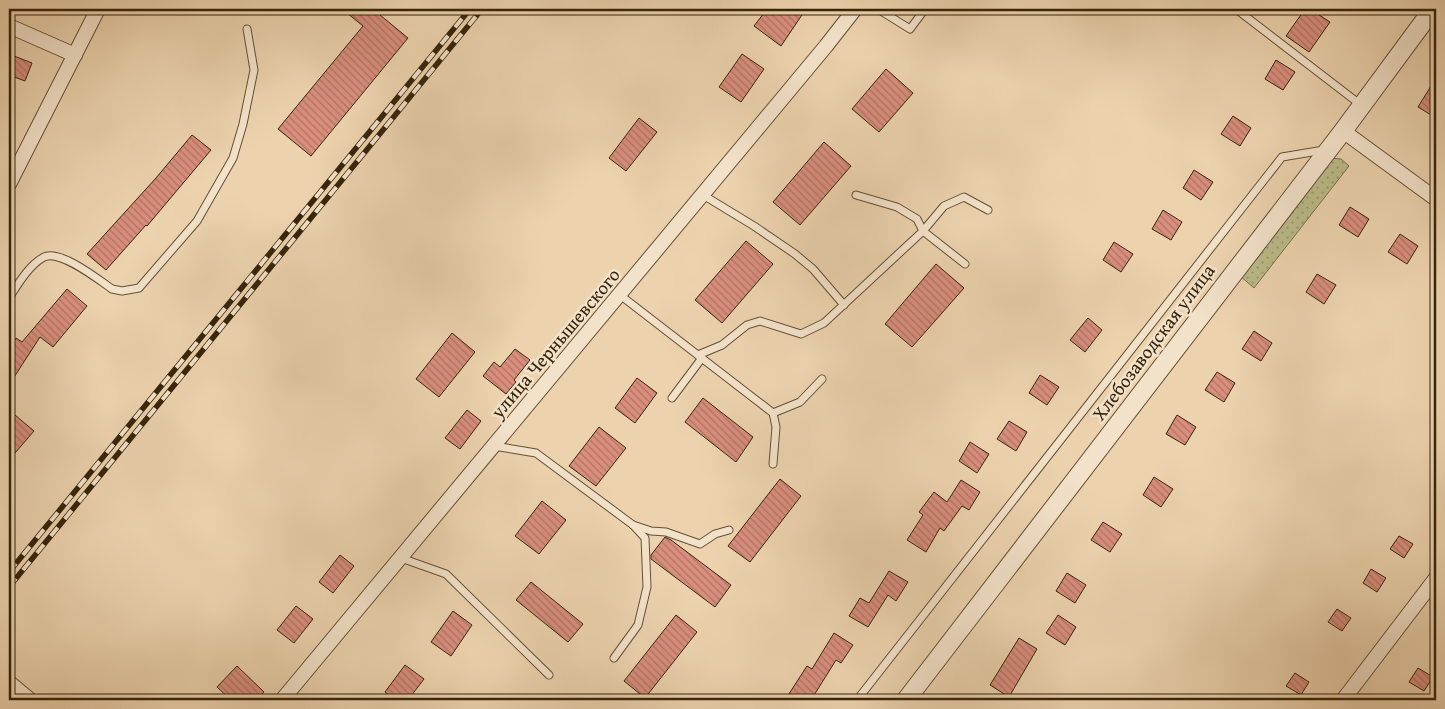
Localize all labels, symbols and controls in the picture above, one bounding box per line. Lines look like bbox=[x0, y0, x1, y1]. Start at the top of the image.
street label: Хлебозаводская улица bbox=[1085, 258, 1221, 426]
street label: улица Чернышевского bbox=[483, 262, 626, 425]

